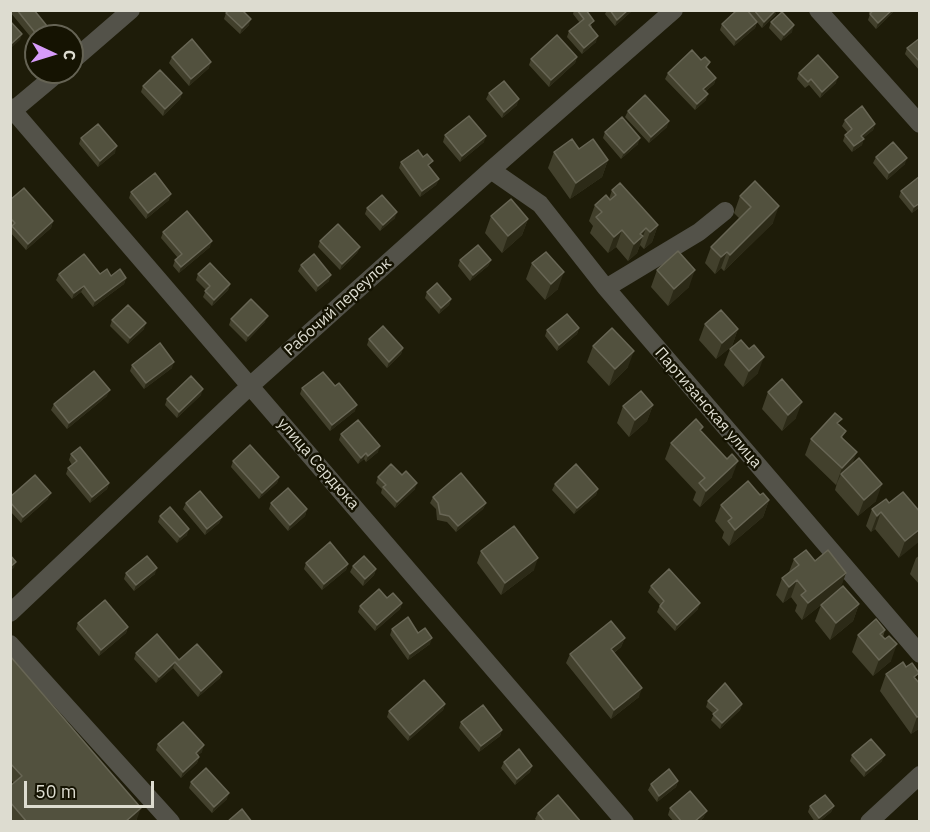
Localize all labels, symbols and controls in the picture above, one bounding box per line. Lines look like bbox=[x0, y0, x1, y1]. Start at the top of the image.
north arrow bbox=[24, 24, 84, 84]
text: С bbox=[60, 49, 80, 61]
street label: Рабочий переулок bbox=[280, 254, 396, 360]
street label: Партизанская улица bbox=[650, 344, 766, 472]
street label: улица Сердюка bbox=[273, 414, 363, 514]
scale bar bbox=[27, 769, 158, 807]
text: 50 m bbox=[35, 780, 77, 803]

